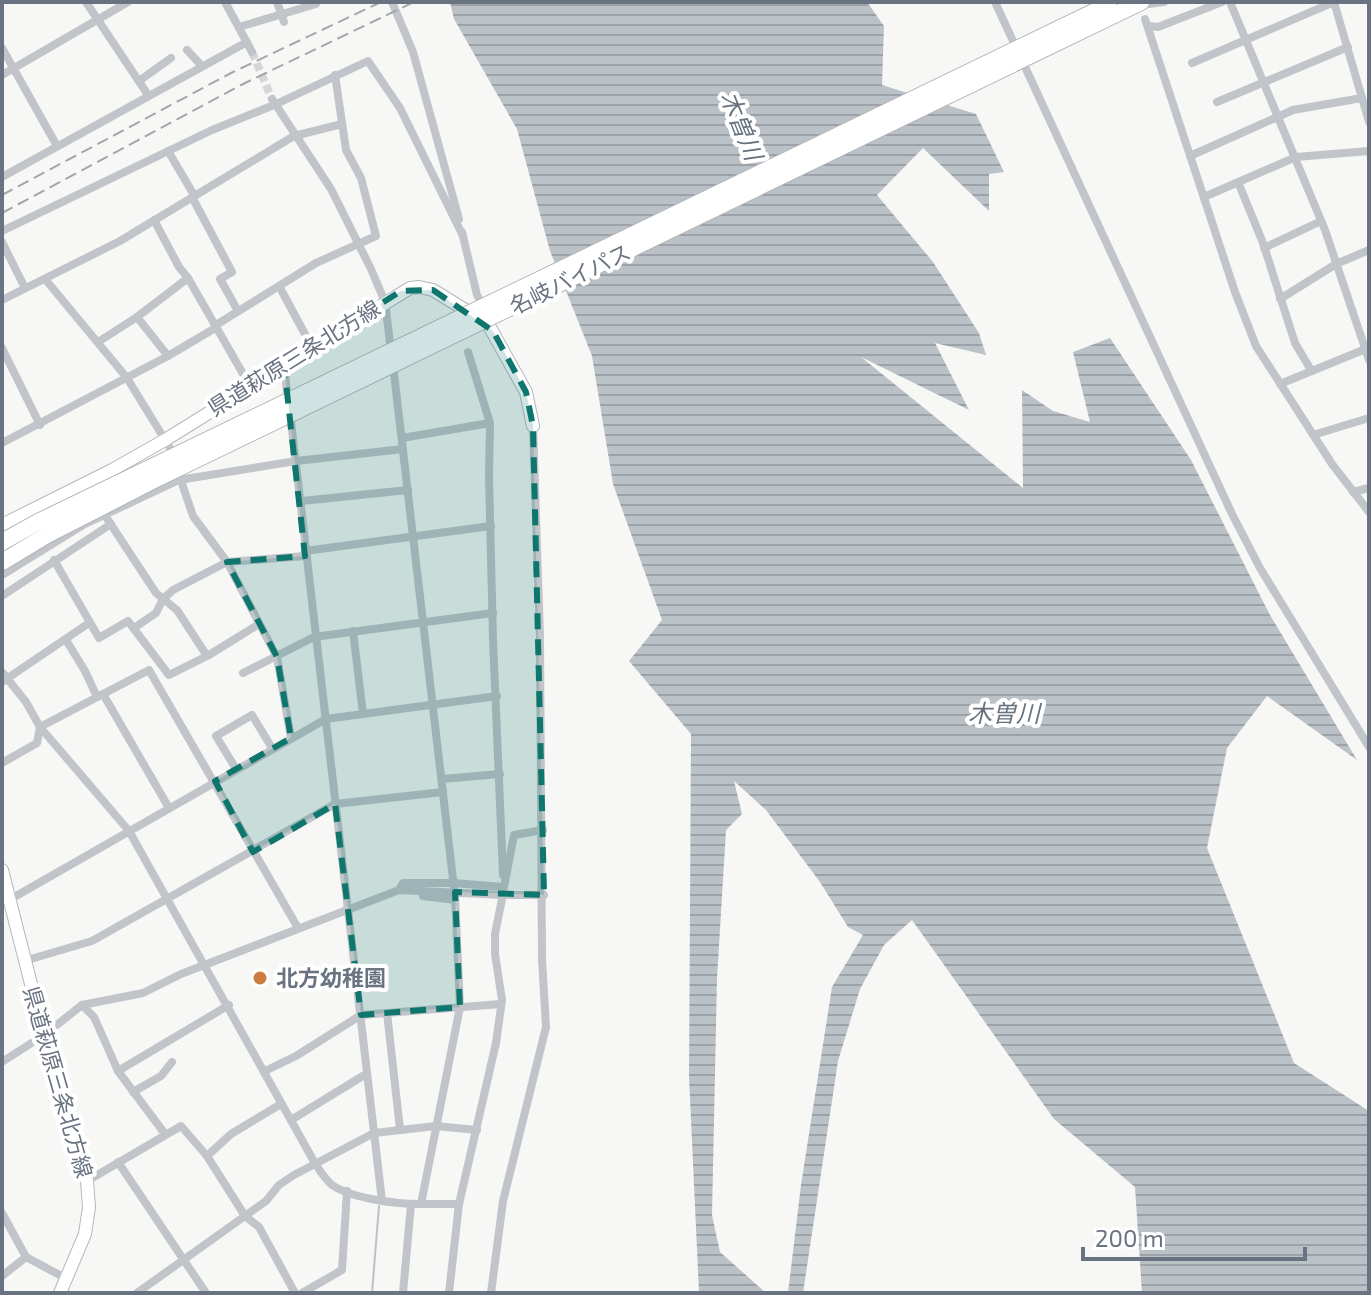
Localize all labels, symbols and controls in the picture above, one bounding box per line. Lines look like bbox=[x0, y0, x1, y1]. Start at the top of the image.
water label: 木曽川 bbox=[715, 87, 770, 167]
street label: 名岐バイパス bbox=[505, 238, 634, 319]
street label: 県道萩原三条北方線 bbox=[203, 294, 384, 421]
water label: 木曽川 bbox=[968, 698, 1043, 727]
place label: 北方幼稚園 bbox=[276, 964, 386, 990]
marker: 北方幼稚園 bbox=[251, 969, 269, 987]
street label: 県道萩原三条北方線 bbox=[19, 983, 99, 1180]
scale bar bbox=[1083, 1211, 1305, 1261]
text: 200 m bbox=[1095, 1223, 1164, 1252]

